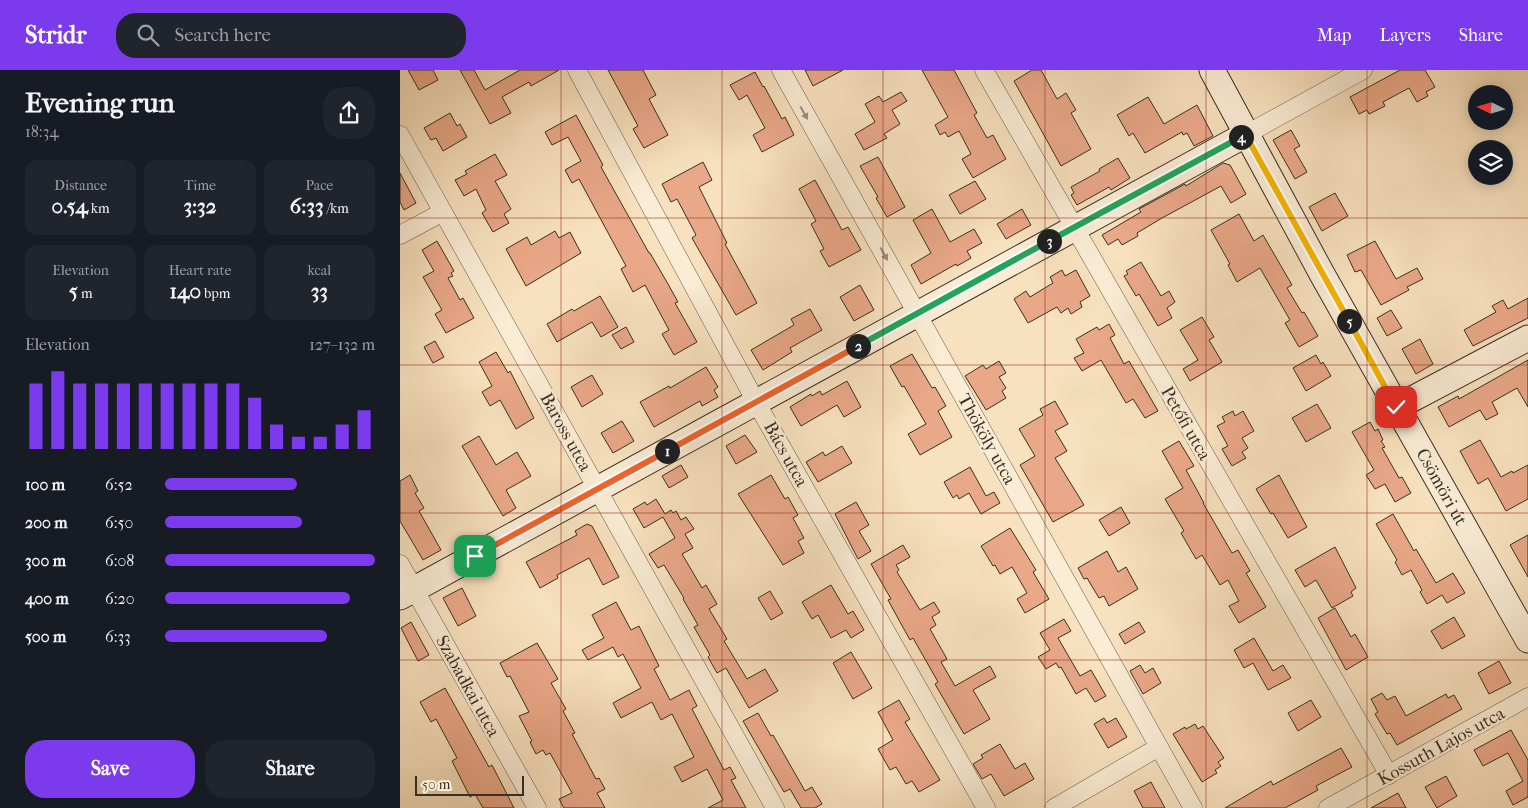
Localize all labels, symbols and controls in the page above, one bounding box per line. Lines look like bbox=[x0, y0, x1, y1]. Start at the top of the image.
search box bbox=[116, 13, 466, 58]
text: Stridr bbox=[25, 21, 86, 49]
icon: search bbox=[134, 21, 162, 49]
text: Search here bbox=[174, 24, 271, 46]
text: Map bbox=[1317, 25, 1351, 46]
text: Layers bbox=[1379, 25, 1431, 46]
text: Share bbox=[1459, 25, 1503, 46]
north arrow bbox=[1468, 85, 1512, 130]
map controls bbox=[1468, 85, 1513, 185]
text: Evening run bbox=[25, 86, 175, 119]
button: share bbox=[323, 87, 375, 139]
one-way arrow bbox=[800, 106, 809, 119]
text: 18:34 bbox=[25, 122, 59, 141]
pin: 4 bbox=[1228, 124, 1254, 150]
text: 4 bbox=[1237, 129, 1246, 146]
button: layers bbox=[1468, 140, 1513, 185]
text: Distance bbox=[54, 177, 107, 194]
text: Time bbox=[184, 177, 216, 194]
text: Pace bbox=[305, 177, 333, 194]
text: 0.54 bbox=[52, 194, 88, 218]
text: 3:32 bbox=[183, 194, 217, 218]
text: 6:33 bbox=[290, 194, 324, 218]
text: km bbox=[88, 200, 110, 217]
text: /km bbox=[324, 200, 349, 217]
pin: 3 bbox=[1036, 228, 1062, 254]
text: 3 bbox=[1047, 233, 1052, 250]
one-way arrow bbox=[879, 248, 888, 261]
text: Elevation bbox=[52, 262, 109, 279]
text: Heart rate bbox=[169, 262, 231, 279]
text: kcal bbox=[308, 262, 331, 279]
text: 5 bbox=[69, 279, 78, 303]
text: 140 bbox=[169, 279, 201, 303]
text: 33 bbox=[311, 279, 328, 303]
text: m bbox=[78, 285, 93, 302]
text: bpm bbox=[201, 285, 230, 302]
pin: 5 bbox=[1336, 308, 1362, 334]
text: 5 bbox=[1346, 313, 1353, 330]
pin: 2 bbox=[846, 334, 870, 358]
text: Elevation bbox=[25, 335, 90, 354]
text: 127–132 m bbox=[309, 335, 375, 354]
text: 2 bbox=[855, 338, 862, 355]
street label: Petőfi utca bbox=[1156, 383, 1215, 464]
pin bbox=[1375, 386, 1417, 428]
street label: Baross utca bbox=[535, 389, 596, 476]
street label: Thököly utca bbox=[953, 390, 1020, 489]
icon: check bbox=[1382, 393, 1410, 421]
street label: Bács utca bbox=[759, 418, 812, 491]
pin: 1 bbox=[654, 438, 680, 464]
text: 1 bbox=[665, 443, 670, 460]
street label: Csömöri út bbox=[1411, 445, 1472, 530]
text: 100 m bbox=[25, 475, 65, 494]
text: 6:52 bbox=[105, 475, 133, 494]
text: 200 m bbox=[25, 513, 68, 532]
text: 6:50 bbox=[105, 513, 133, 532]
pin bbox=[454, 535, 496, 577]
icon: arrive bbox=[461, 542, 489, 570]
text: 300 m bbox=[25, 551, 66, 570]
text: 6:08 bbox=[105, 551, 134, 570]
text: 400 m bbox=[25, 589, 69, 608]
text: 6:20 bbox=[105, 589, 135, 608]
text: 500 m bbox=[25, 627, 66, 646]
text: 6:33 bbox=[105, 627, 131, 646]
street label: Szabadkai utca bbox=[431, 632, 504, 741]
street label: Kossuth Lajos utca bbox=[1374, 703, 1509, 790]
button: Save bbox=[25, 740, 195, 798]
button: Share bbox=[205, 740, 375, 798]
scale bar bbox=[415, 773, 524, 796]
text: 50 m bbox=[422, 776, 450, 793]

